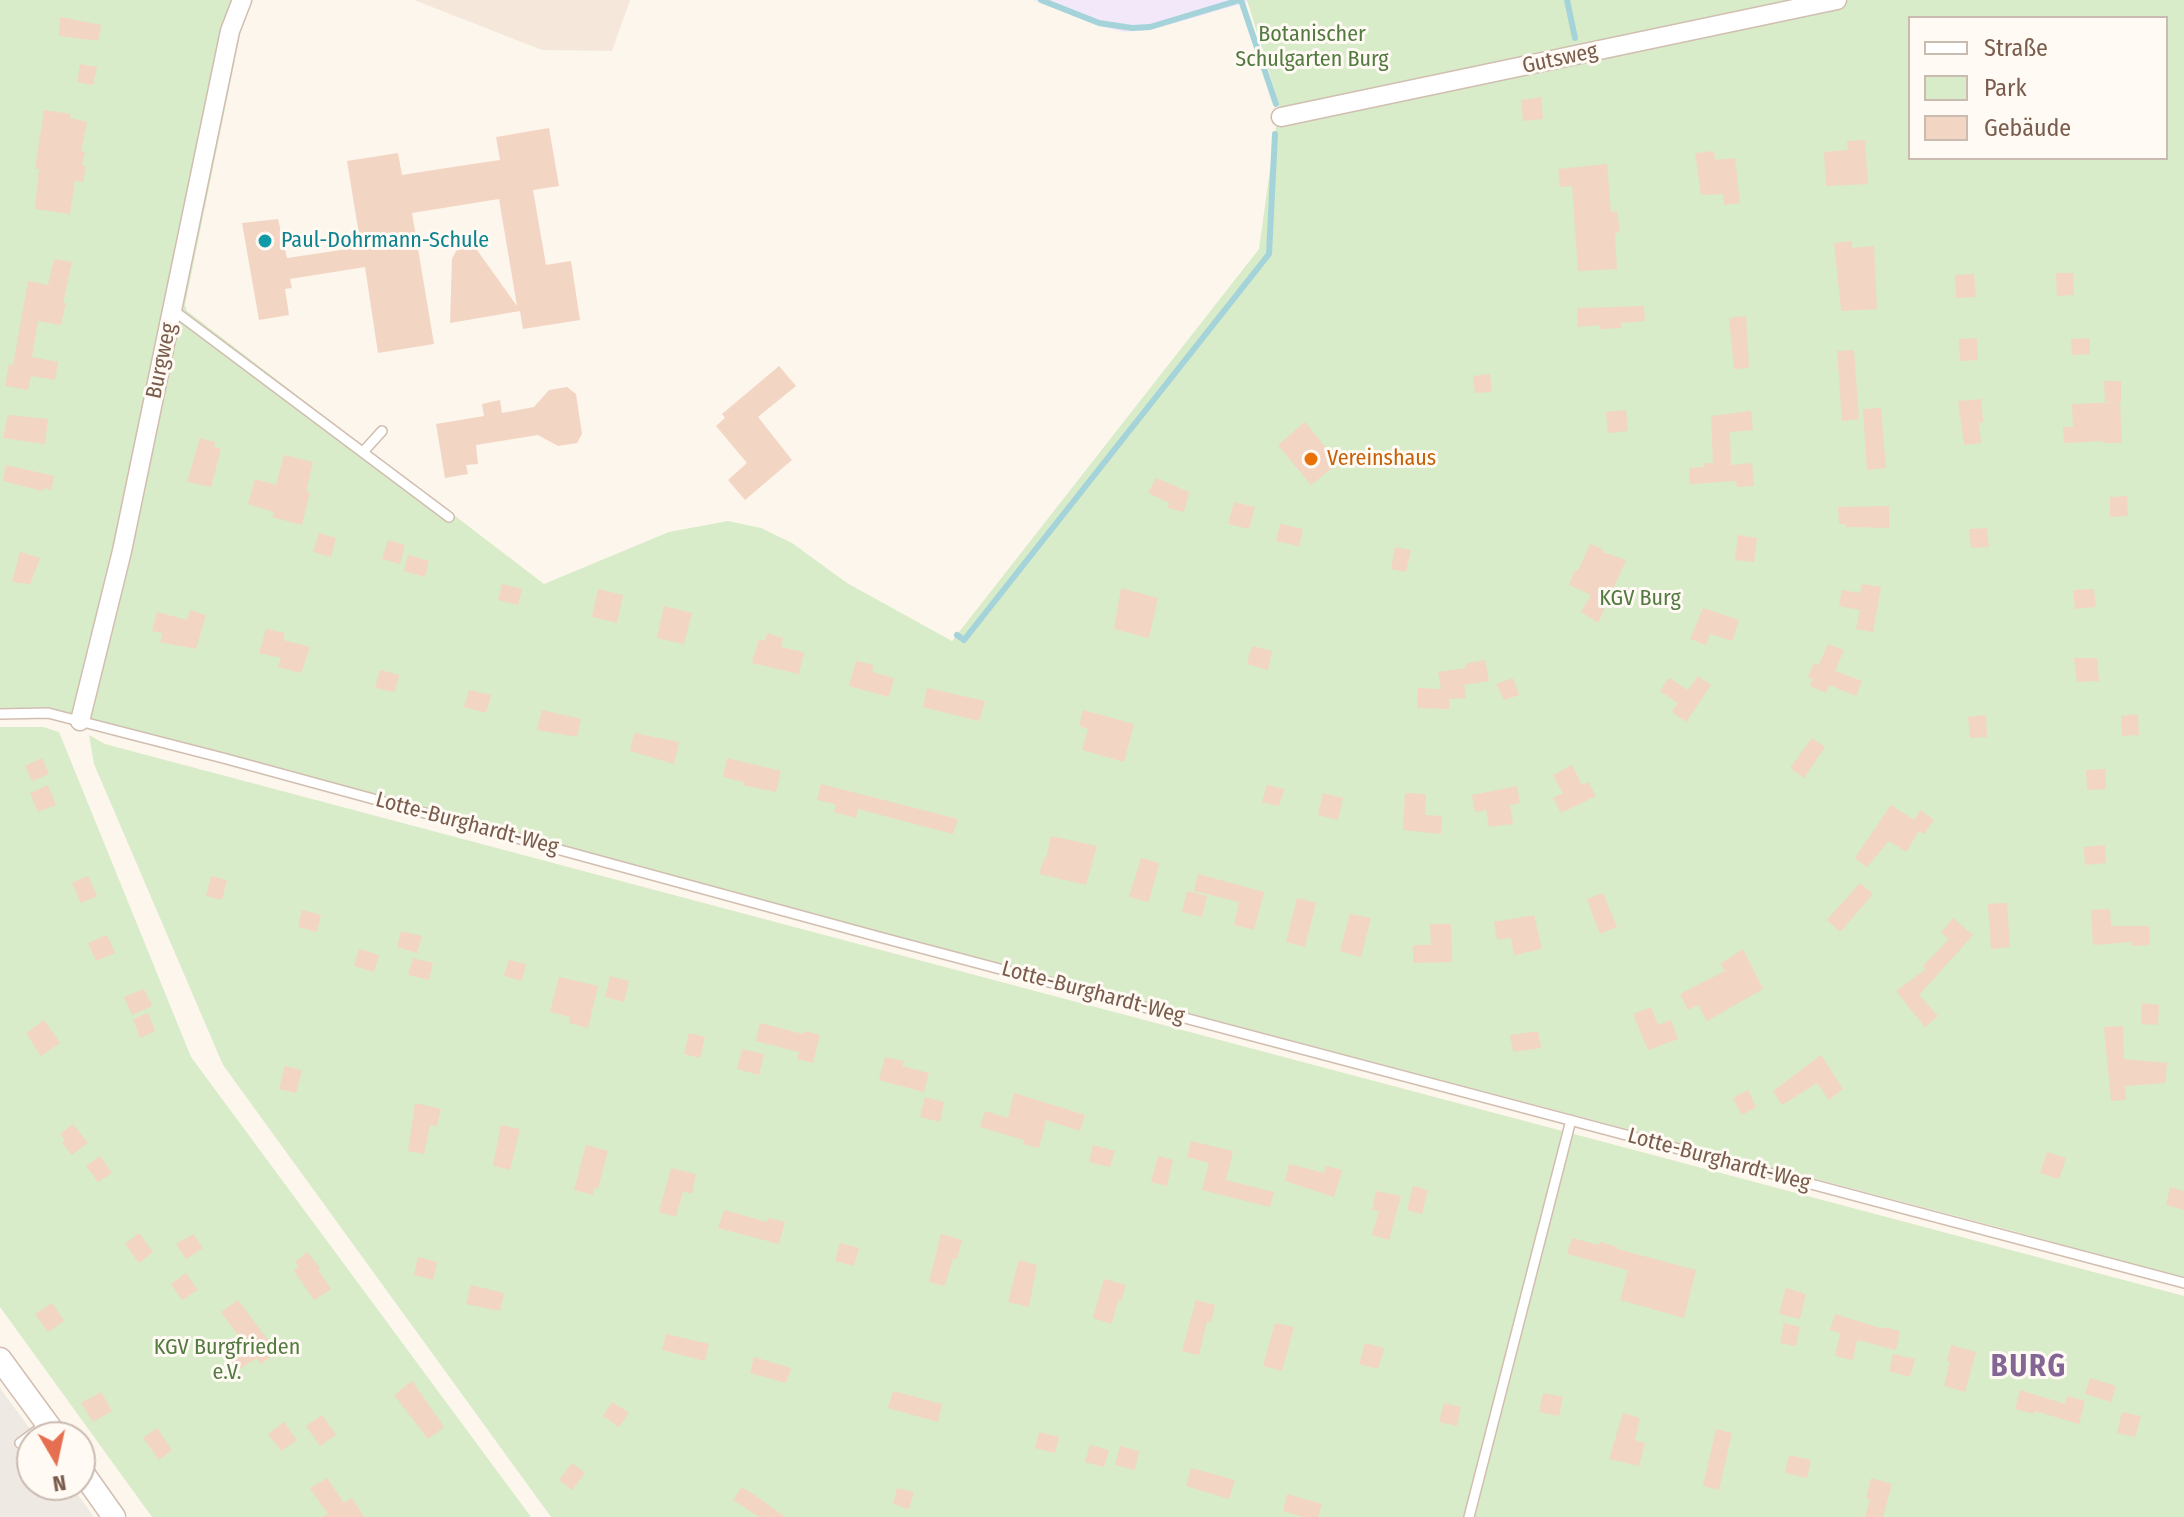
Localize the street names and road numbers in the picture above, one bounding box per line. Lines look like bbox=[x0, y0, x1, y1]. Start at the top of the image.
street label: Gutsweg bbox=[1520, 38, 1600, 80]
street label: Burgweg bbox=[141, 321, 183, 401]
street label: Lotte-Burghardt-Weg bbox=[373, 787, 561, 861]
street label: Lotte-Burghardt-Weg bbox=[999, 956, 1187, 1030]
street label: Lotte-Burghardt-Weg bbox=[1625, 1123, 1813, 1197]

